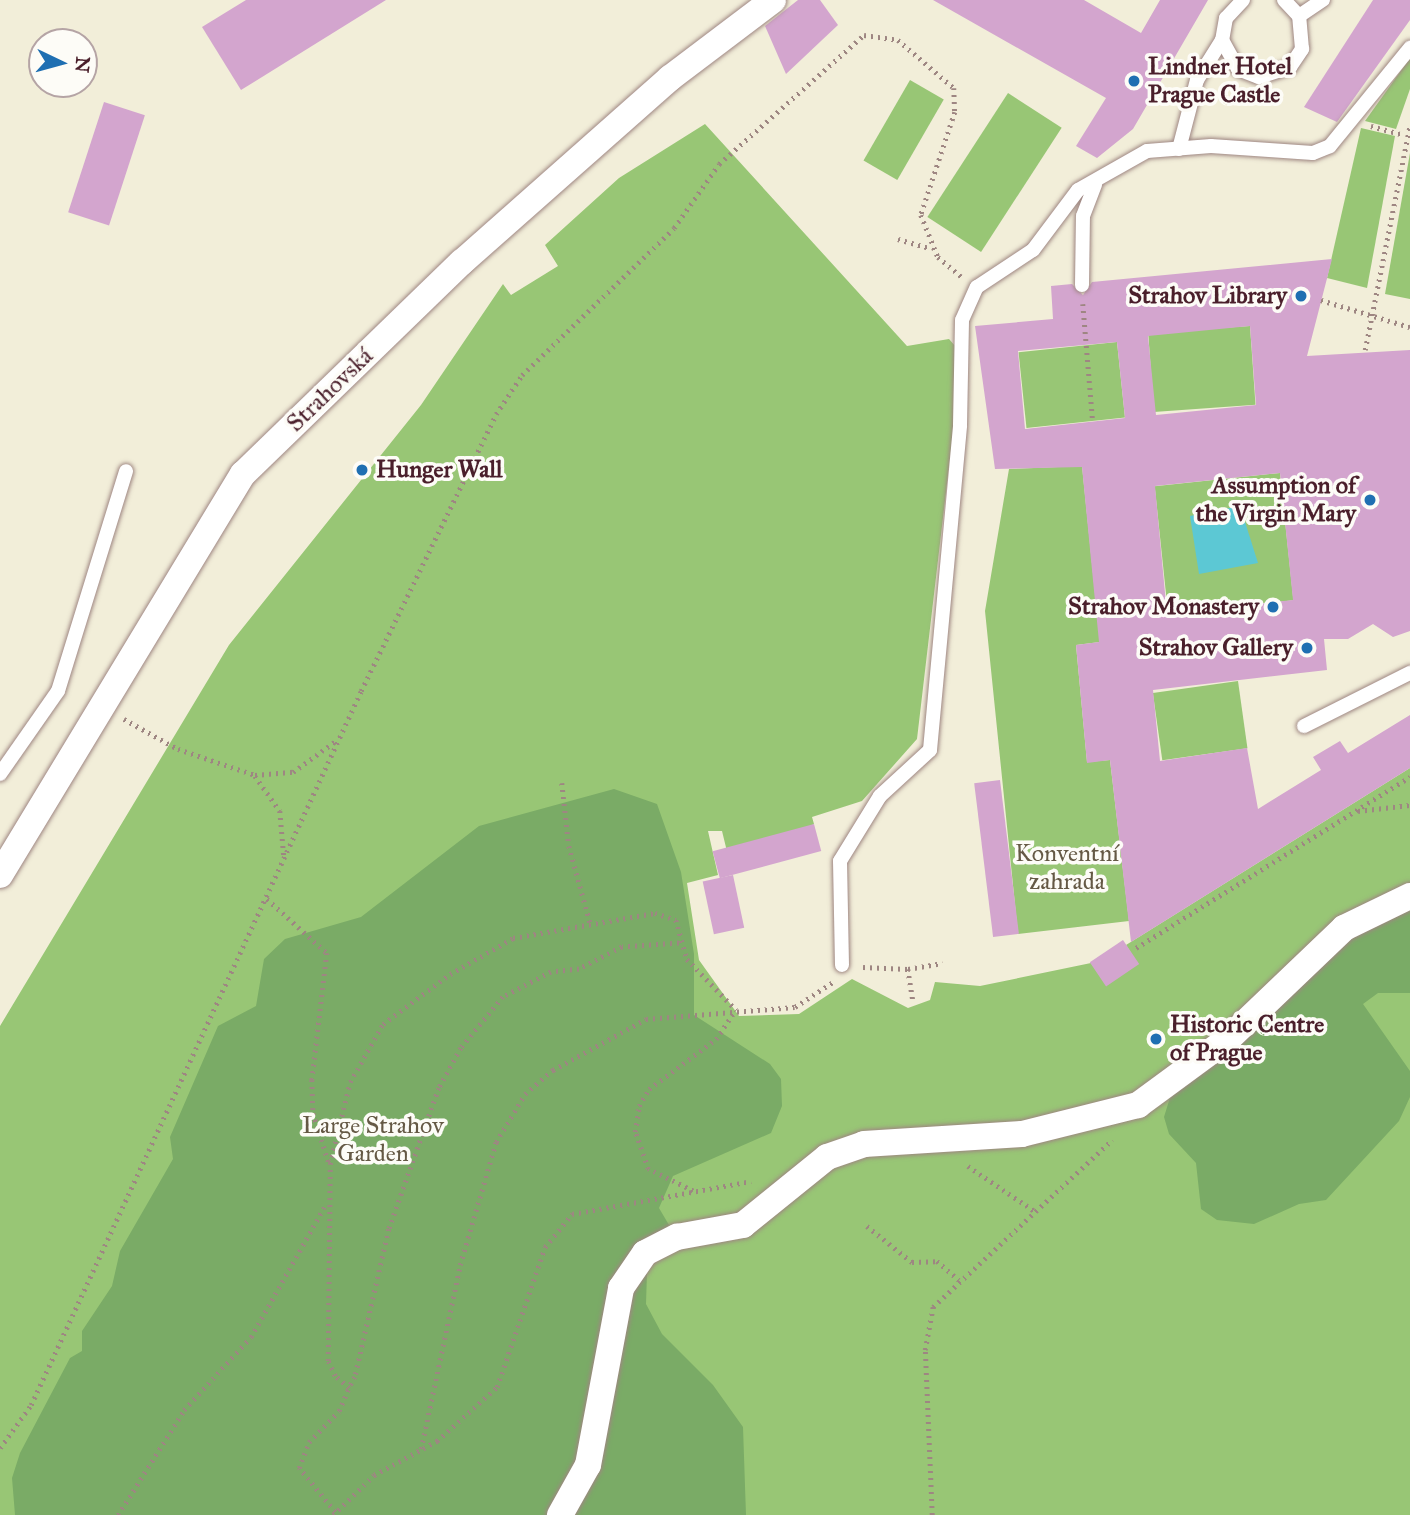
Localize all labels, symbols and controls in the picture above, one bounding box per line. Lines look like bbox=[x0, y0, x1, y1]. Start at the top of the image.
north arrow bbox=[28, 28, 98, 98]
place label: Lindner Hotel Prague Castle bbox=[1148, 53, 1292, 109]
text: N bbox=[70, 56, 95, 74]
marker: Lindner Hotel Prague Castle bbox=[1126, 73, 1142, 89]
place label: Strahov Library bbox=[1128, 282, 1287, 310]
marker: Strahov Library bbox=[1293, 288, 1309, 304]
street label: Strahovská bbox=[281, 342, 379, 438]
place label: Hunger Wall bbox=[376, 456, 502, 484]
marker: Hunger Wall bbox=[354, 462, 370, 478]
place label: Assumption of the Virgin Mary bbox=[1196, 472, 1356, 528]
marker: Assumption of the Virgin Mary bbox=[1362, 492, 1378, 508]
place label: Strahov Monastery bbox=[1068, 593, 1259, 621]
marker: Strahov Monastery bbox=[1265, 599, 1281, 615]
place label: Strahov Gallery bbox=[1139, 634, 1293, 662]
marker: Strahov Gallery bbox=[1299, 640, 1315, 656]
park label: Konventní zahrada bbox=[1015, 840, 1119, 896]
place label: Historic Centre of Prague bbox=[1170, 1011, 1324, 1067]
marker: Historic Centre of Prague bbox=[1148, 1031, 1164, 1047]
park label: Large Strahov Garden bbox=[302, 1112, 444, 1168]

